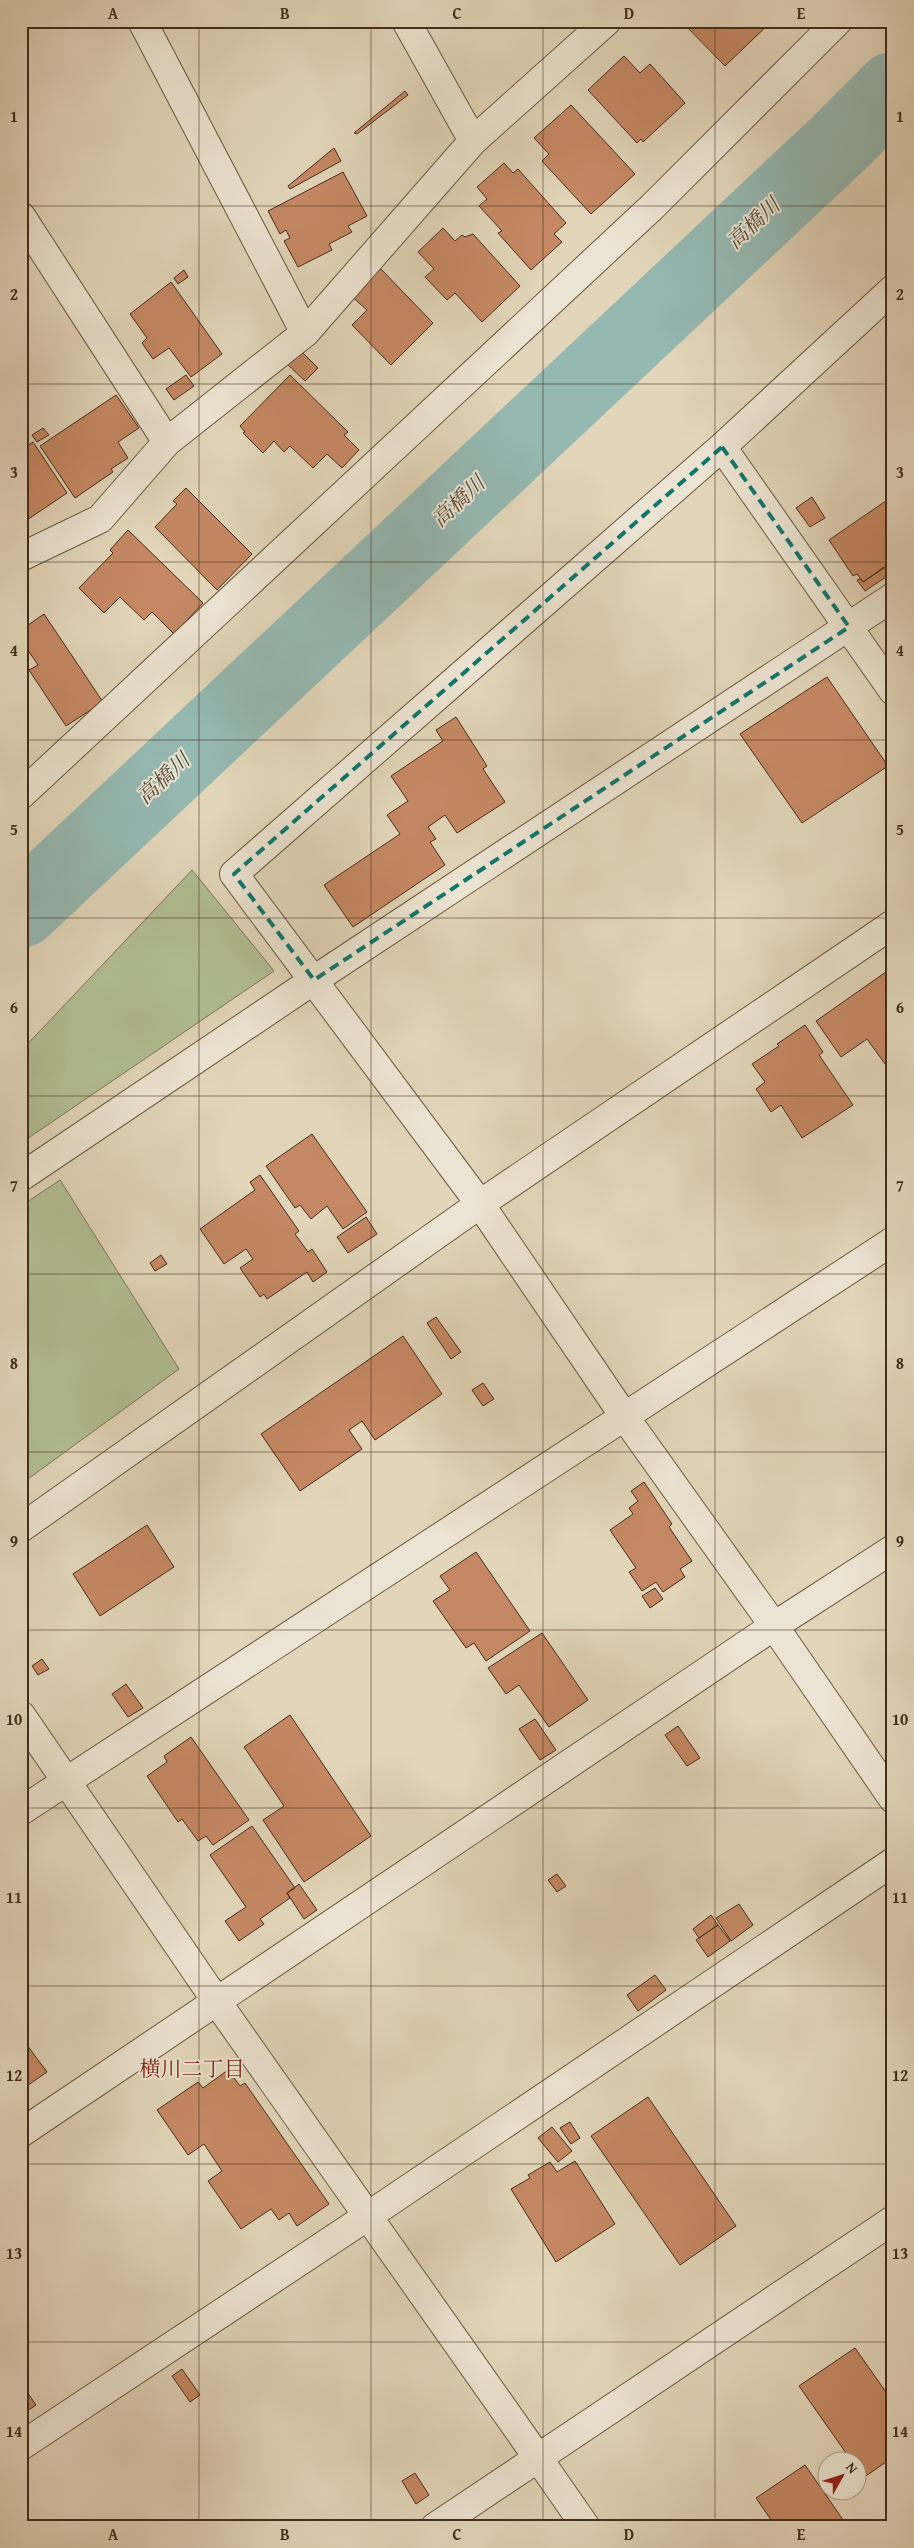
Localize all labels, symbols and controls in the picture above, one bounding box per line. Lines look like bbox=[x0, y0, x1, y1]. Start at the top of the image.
text: A bbox=[108, 1, 119, 25]
text: B bbox=[280, 1, 290, 25]
text: C bbox=[452, 1, 462, 25]
text: D bbox=[624, 1, 634, 25]
text: E bbox=[797, 1, 806, 25]
text: 1 bbox=[10, 104, 18, 128]
text: 1 bbox=[896, 104, 904, 128]
water label: 高橋川 bbox=[719, 189, 788, 256]
text: 2 bbox=[10, 282, 18, 306]
text: 2 bbox=[896, 282, 904, 306]
text: 3 bbox=[10, 460, 18, 484]
text: 3 bbox=[896, 460, 904, 484]
water label: 高橋川 bbox=[424, 467, 493, 534]
text: 4 bbox=[10, 638, 18, 662]
text: 4 bbox=[896, 638, 904, 662]
water label: 高橋川 bbox=[129, 744, 198, 811]
text: 5 bbox=[10, 817, 18, 841]
text: 5 bbox=[896, 817, 904, 841]
text: 6 bbox=[10, 995, 18, 1019]
text: 6 bbox=[896, 995, 904, 1019]
text: 7 bbox=[10, 1173, 18, 1197]
text: 7 bbox=[896, 1173, 904, 1197]
text: 8 bbox=[10, 1351, 18, 1375]
text: 8 bbox=[896, 1351, 904, 1375]
text: 9 bbox=[10, 1529, 18, 1553]
text: 9 bbox=[896, 1529, 904, 1553]
text: 10 bbox=[6, 1707, 22, 1731]
text: 10 bbox=[892, 1707, 908, 1731]
text: 11 bbox=[6, 1885, 22, 1909]
text: 11 bbox=[892, 1885, 908, 1909]
district label: 横川二丁目 bbox=[140, 2053, 245, 2084]
text: 12 bbox=[6, 2063, 22, 2087]
text: 12 bbox=[892, 2063, 908, 2087]
text: 13 bbox=[6, 2241, 22, 2265]
text: 13 bbox=[892, 2241, 908, 2265]
text: 14 bbox=[6, 2419, 22, 2443]
text: 14 bbox=[892, 2419, 908, 2443]
north arrow bbox=[816, 2450, 866, 2500]
text: N bbox=[841, 2458, 863, 2478]
text: A bbox=[108, 2522, 119, 2546]
text: B bbox=[280, 2522, 290, 2546]
text: C bbox=[452, 2522, 462, 2546]
text: D bbox=[624, 2522, 634, 2546]
text: E bbox=[797, 2522, 806, 2546]

